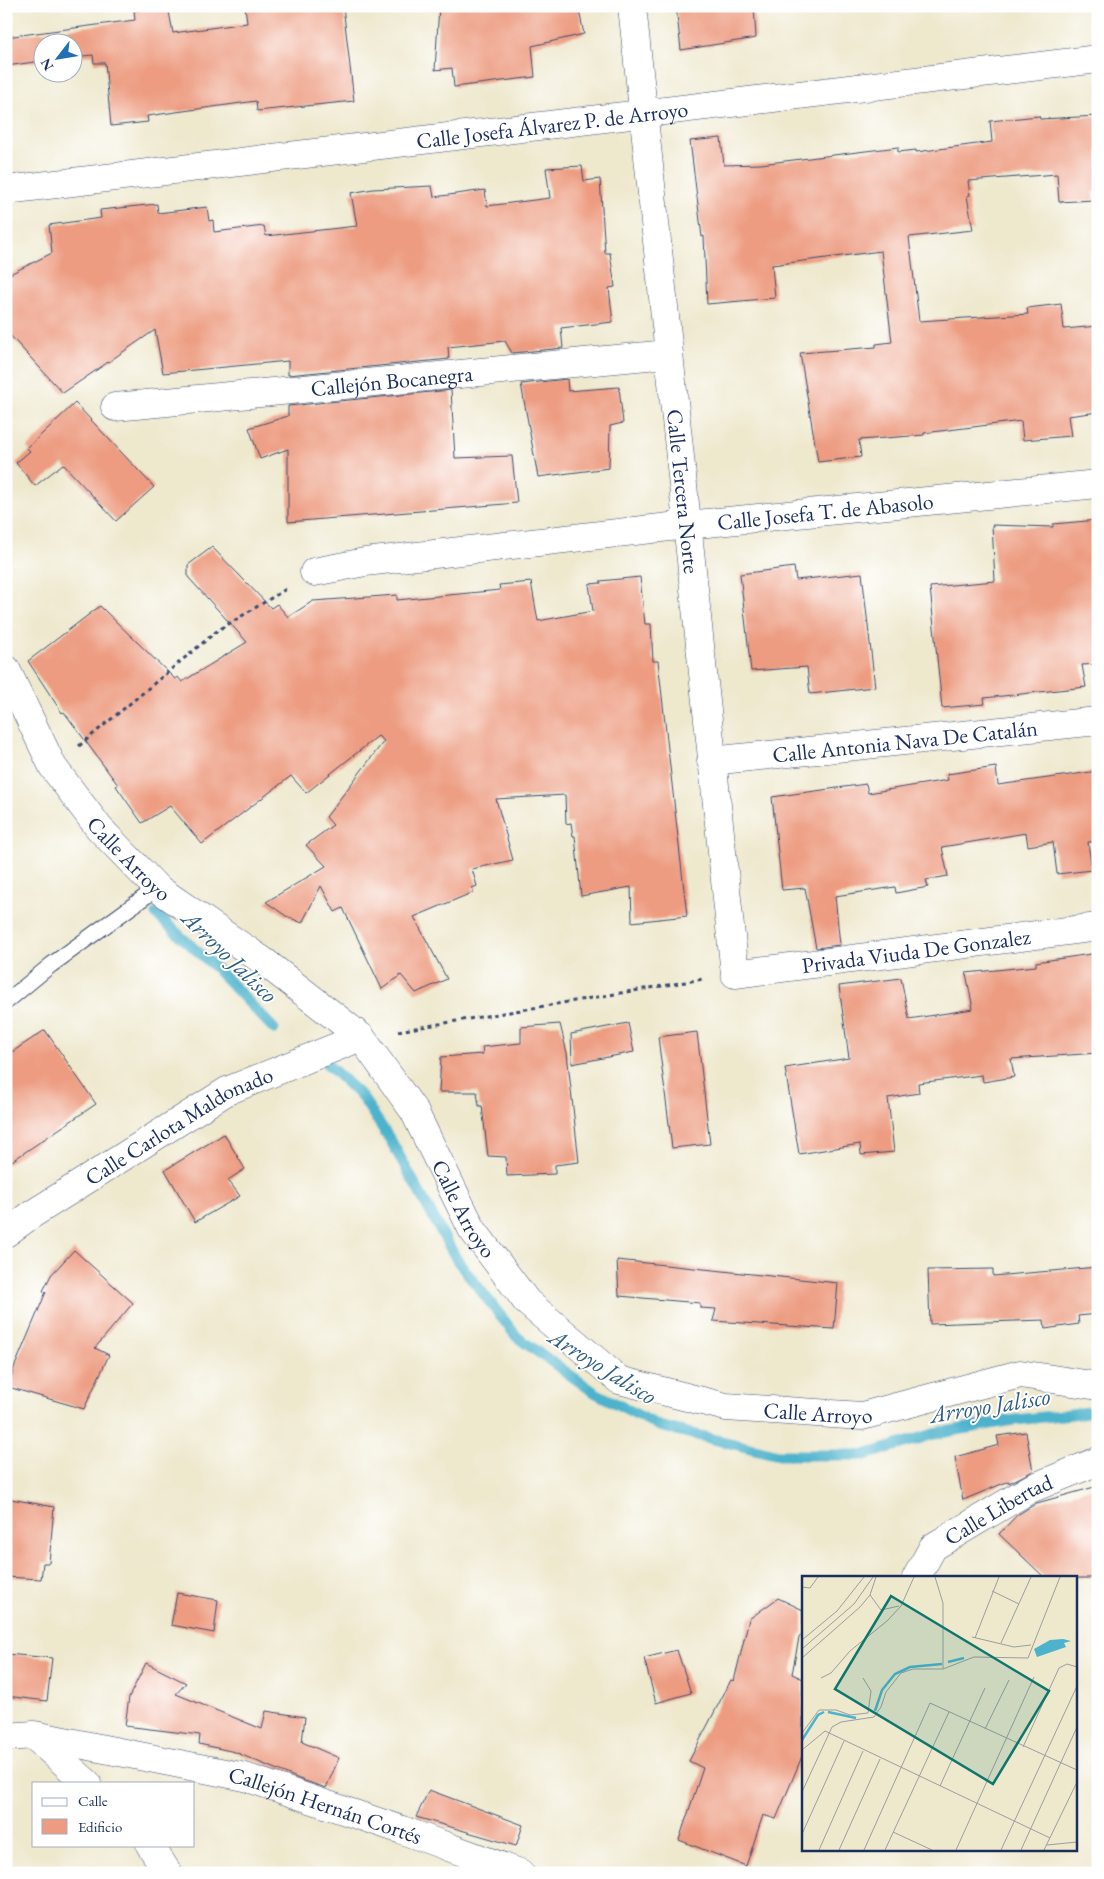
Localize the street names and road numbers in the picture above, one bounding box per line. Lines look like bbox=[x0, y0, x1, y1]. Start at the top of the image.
street label: Calle Josefa Álvarez P. de Arroyo bbox=[415, 94, 690, 155]
street label: Callejón Bocanegra bbox=[309, 358, 474, 403]
street label: Calle Tercera Norte bbox=[660, 408, 707, 575]
street label: Calle Josefa T. de Abasolo bbox=[716, 486, 935, 536]
street label: Calle Antonia Nava De Catalán bbox=[771, 713, 1039, 769]
street label: Calle Arroyo bbox=[81, 810, 177, 908]
street label: Privada Viuda De Gonzalez bbox=[800, 921, 1033, 980]
street label: Calle Carlota Maldonado bbox=[79, 1059, 277, 1192]
street label: Calle Arroyo bbox=[426, 1154, 503, 1264]
street label: Calle Arroyo bbox=[763, 1395, 875, 1430]
street label: Calle Libertad bbox=[939, 1467, 1057, 1552]
street label: Callejón Hernán Cortés bbox=[226, 1760, 426, 1851]

